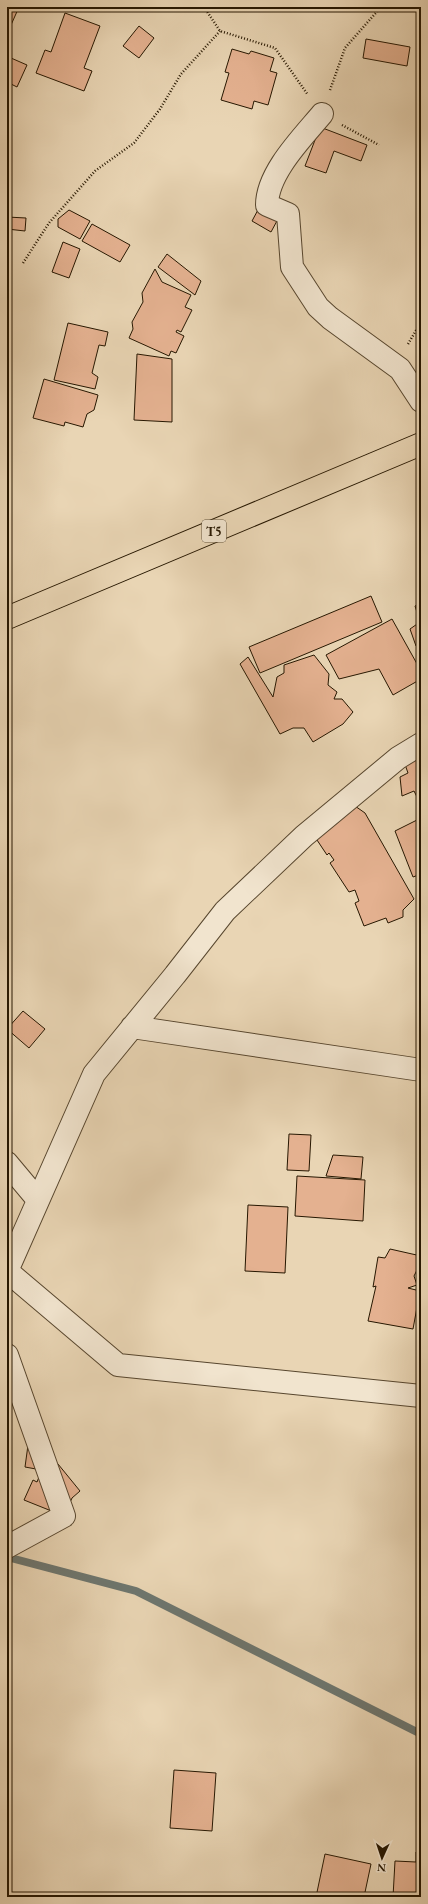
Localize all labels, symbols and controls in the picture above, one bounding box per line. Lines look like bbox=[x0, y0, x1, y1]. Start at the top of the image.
road number: T5 bbox=[202, 520, 226, 542]
north arrow bbox=[362, 1838, 402, 1878]
text: N bbox=[377, 1861, 386, 1875]

